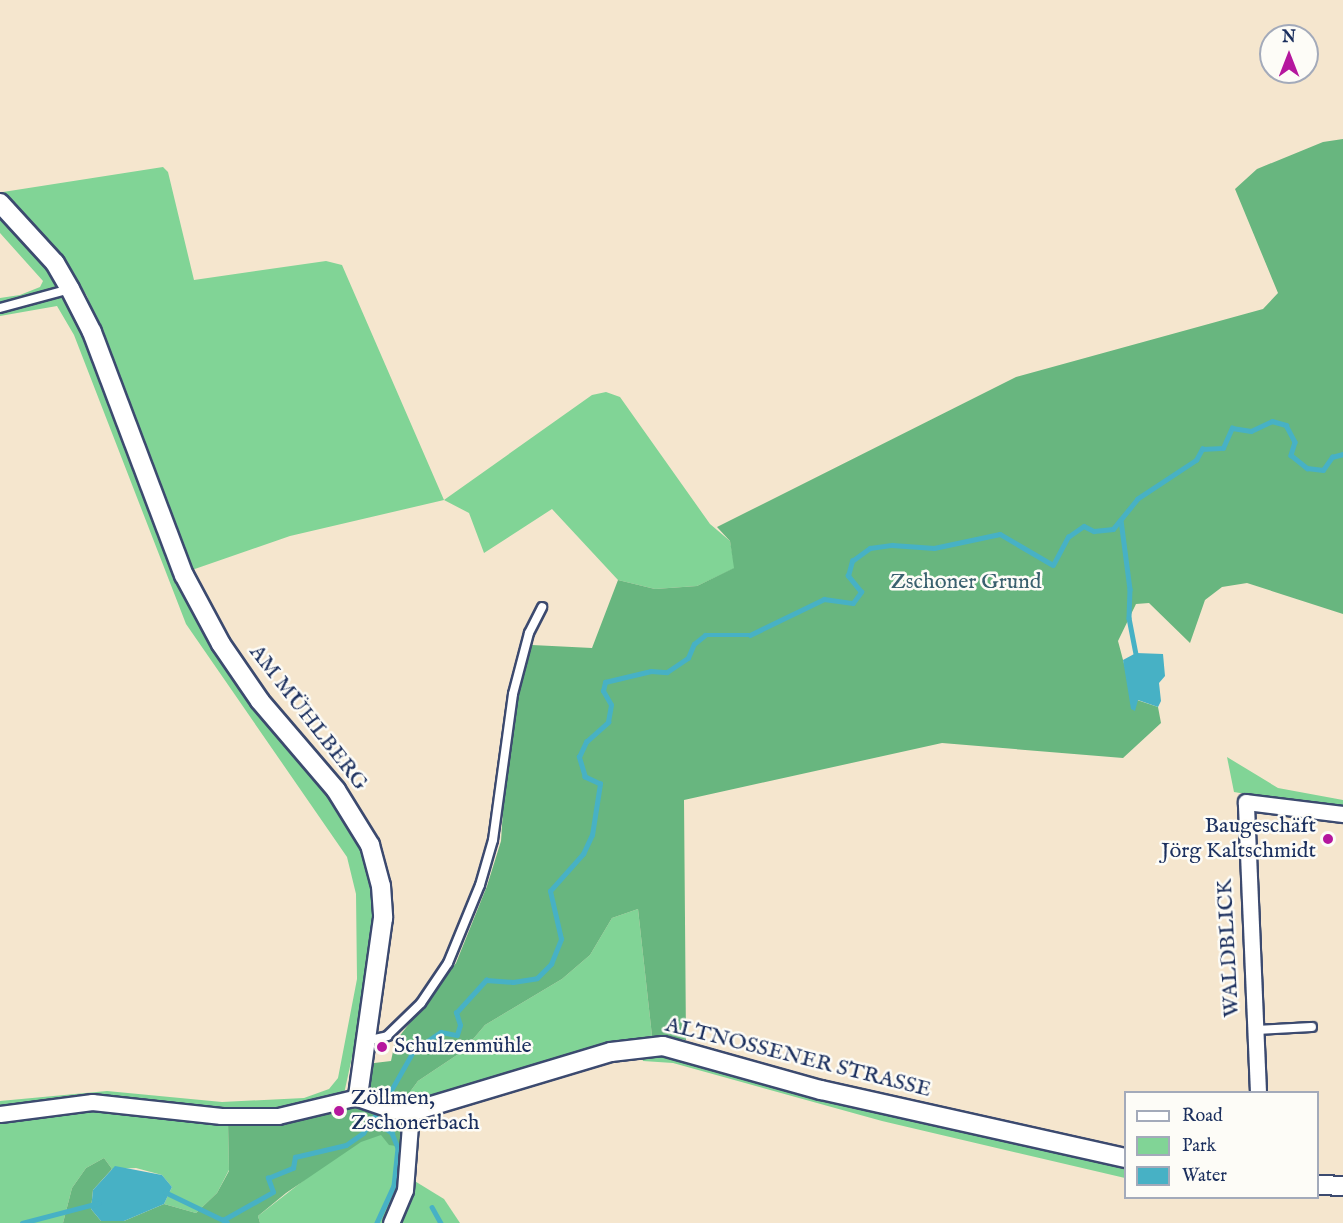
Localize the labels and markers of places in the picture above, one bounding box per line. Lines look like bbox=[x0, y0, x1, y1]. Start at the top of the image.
place label: Baugeschäft Jörg Kaltschmidt bbox=[1161, 813, 1316, 864]
marker: Baugeschäft Jörg Kaltschmidt bbox=[1321, 832, 1335, 846]
place label: Schulzenmühle bbox=[394, 1034, 532, 1060]
marker: Schulzenmühle bbox=[375, 1040, 389, 1054]
place label: Zöllmen, Zschonerbach bbox=[351, 1085, 479, 1136]
marker: Zöllmen, Zschonerbach bbox=[332, 1104, 346, 1118]

